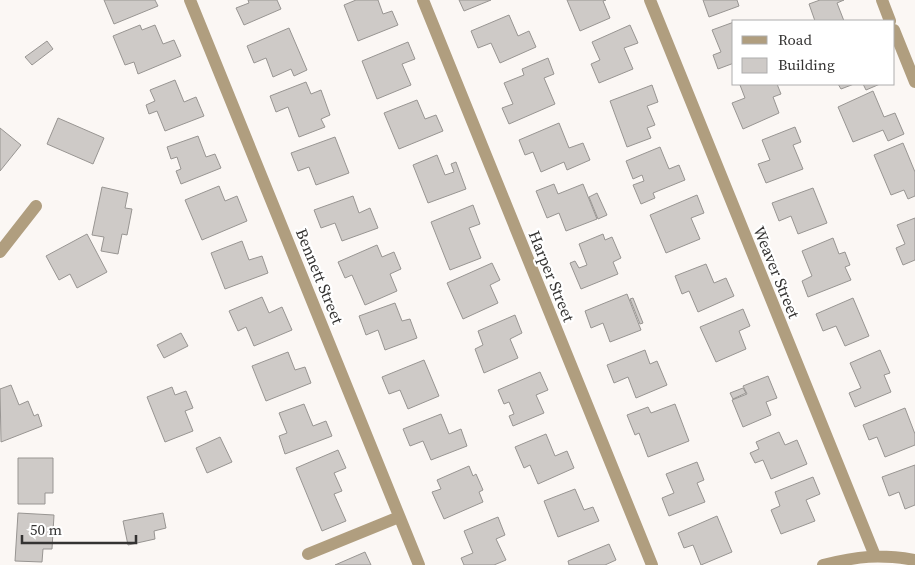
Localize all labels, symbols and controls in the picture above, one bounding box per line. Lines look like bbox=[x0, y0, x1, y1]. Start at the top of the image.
legend bbox=[732, 20, 895, 85]
text: Road bbox=[778, 29, 812, 50]
text: Building bbox=[778, 54, 835, 75]
street label: Weaver Street bbox=[748, 223, 806, 322]
street label: Bennett Street bbox=[291, 225, 349, 328]
street label: Harper Street bbox=[524, 227, 581, 326]
scale bar bbox=[22, 512, 136, 544]
text: 50 m bbox=[30, 519, 62, 540]

